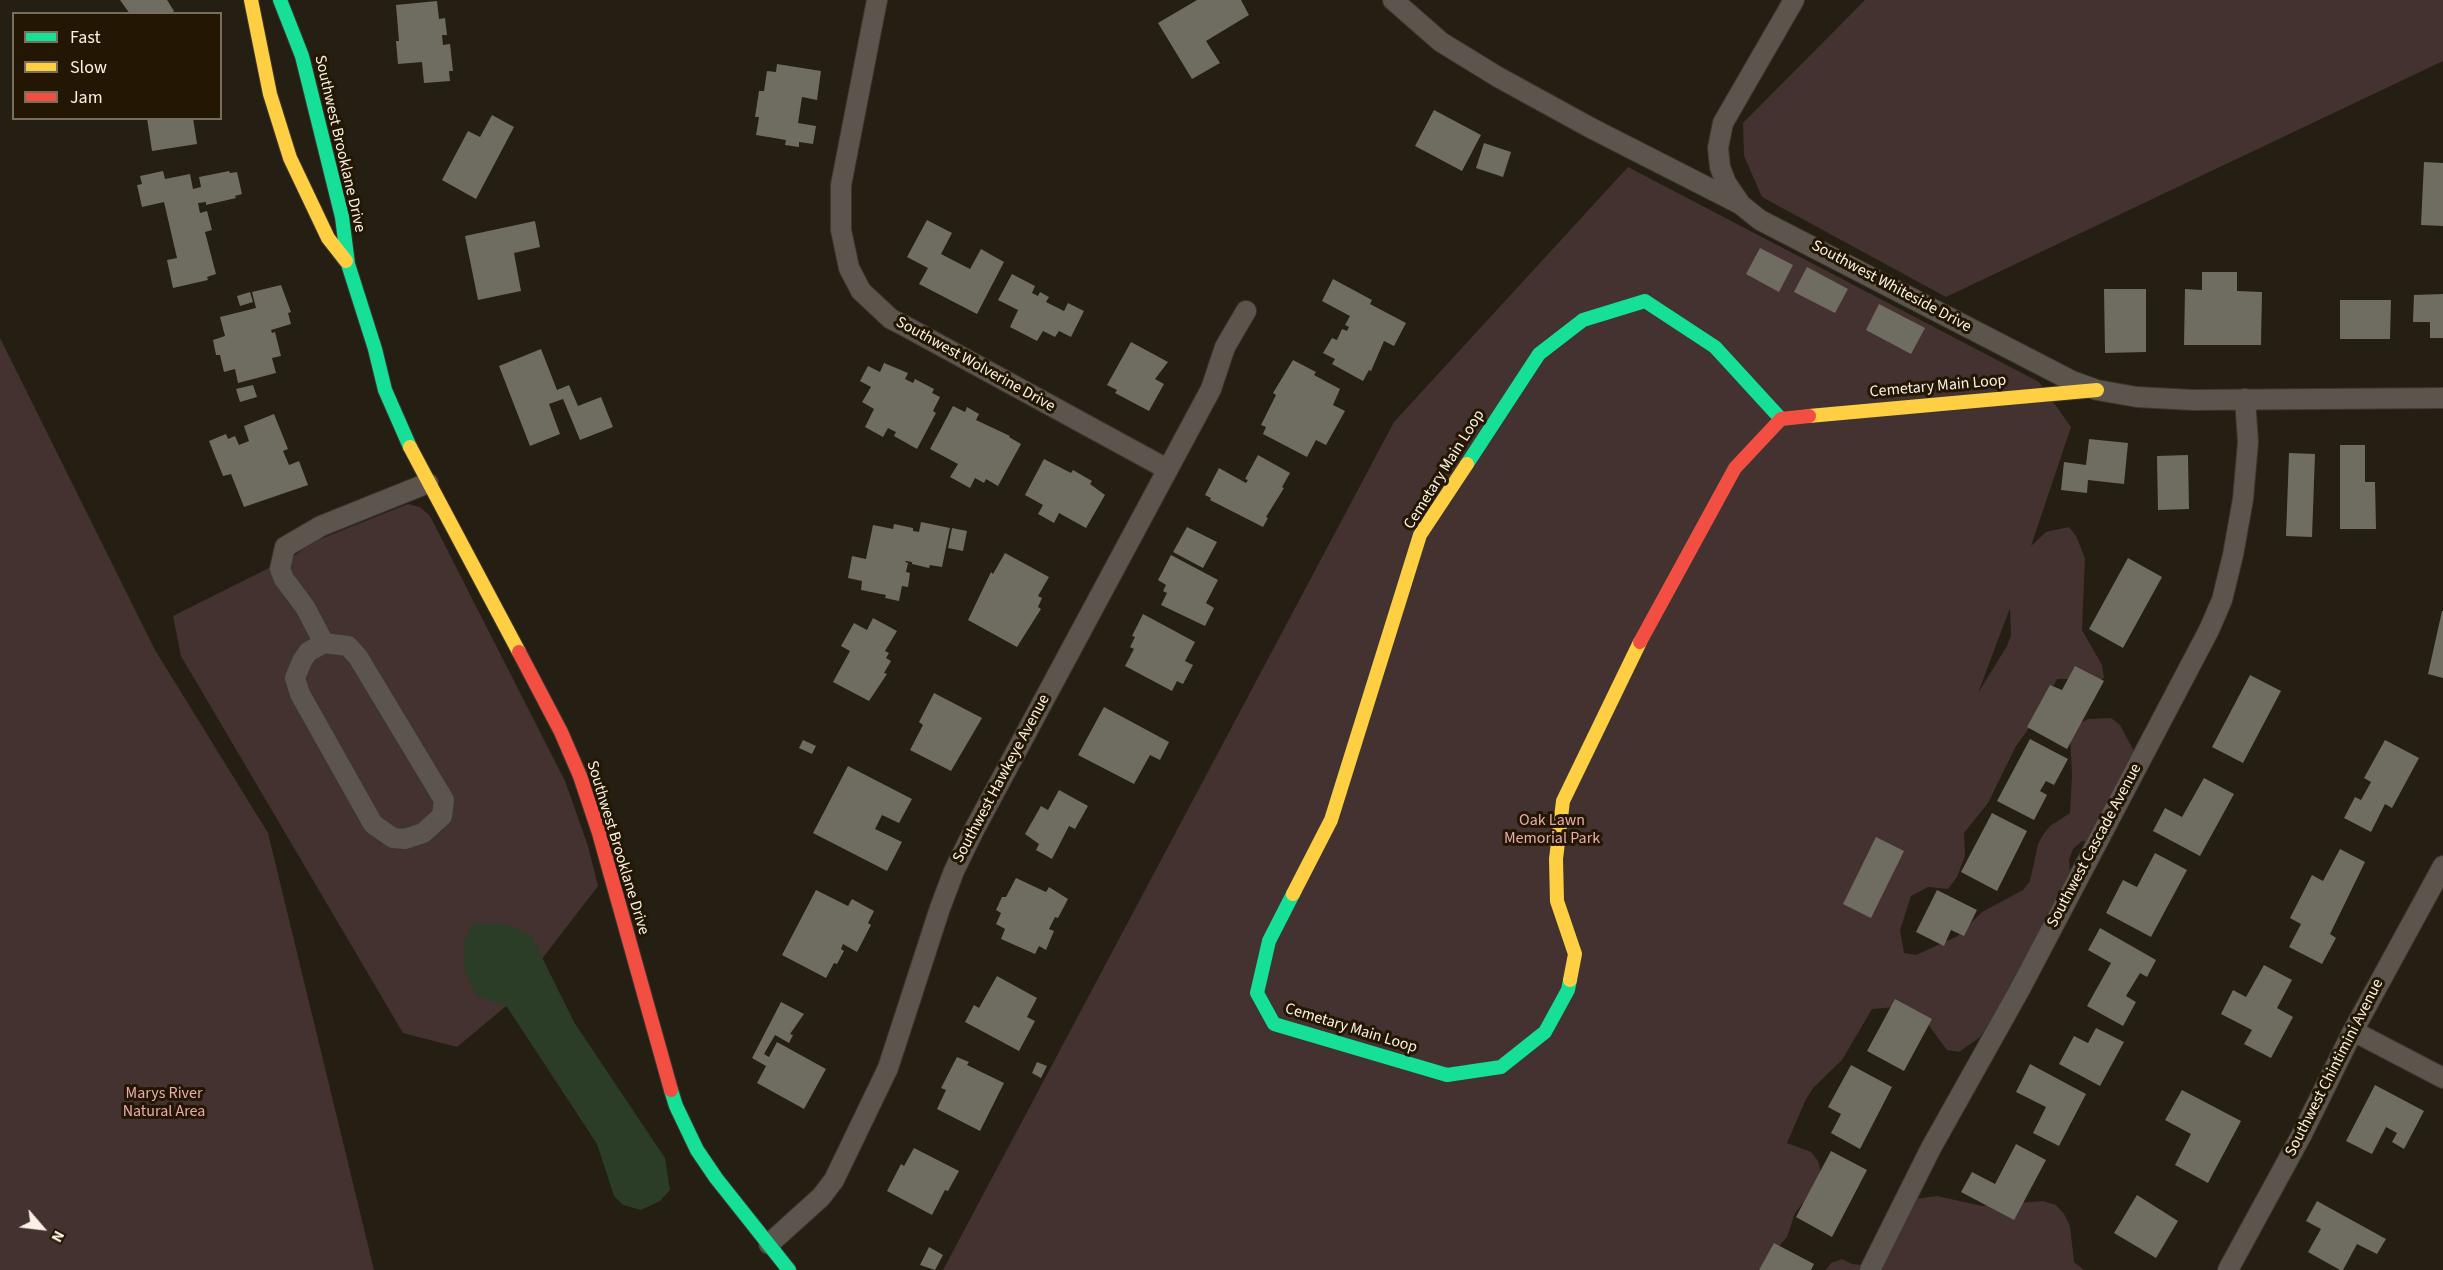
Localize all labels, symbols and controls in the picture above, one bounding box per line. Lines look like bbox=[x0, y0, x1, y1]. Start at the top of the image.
legend bbox=[12, 12, 222, 120]
text: Fast bbox=[70, 25, 101, 50]
street label: Southwest Brooklane Drive bbox=[309, 54, 369, 234]
text: Slow bbox=[70, 55, 107, 80]
text: Jam bbox=[70, 85, 103, 110]
street label: Southwest Whiteside Drive bbox=[1808, 237, 1974, 337]
street label: Southwest Wolverine Drive bbox=[892, 313, 1058, 417]
street label: Cemetary Main Loop bbox=[1869, 371, 2007, 403]
street label: Cemetary Main Loop bbox=[1400, 407, 1490, 533]
street label: Southwest Hawkeye Avenue bbox=[949, 692, 1055, 866]
street label: Southwest Brooklane Drive bbox=[581, 759, 653, 937]
street label: Southwest Cascade Avenue bbox=[2044, 761, 2146, 931]
park label: Oak Lawn Memorial Park bbox=[1504, 811, 1600, 849]
street label: Southwest Chintimini Avenue bbox=[2282, 976, 2388, 1160]
street label: Cemetary Main Loop bbox=[1283, 1000, 1419, 1058]
park label: Marys River Natural Area bbox=[123, 1084, 205, 1122]
north arrow bbox=[12, 1198, 72, 1258]
text: N bbox=[46, 1227, 70, 1246]

